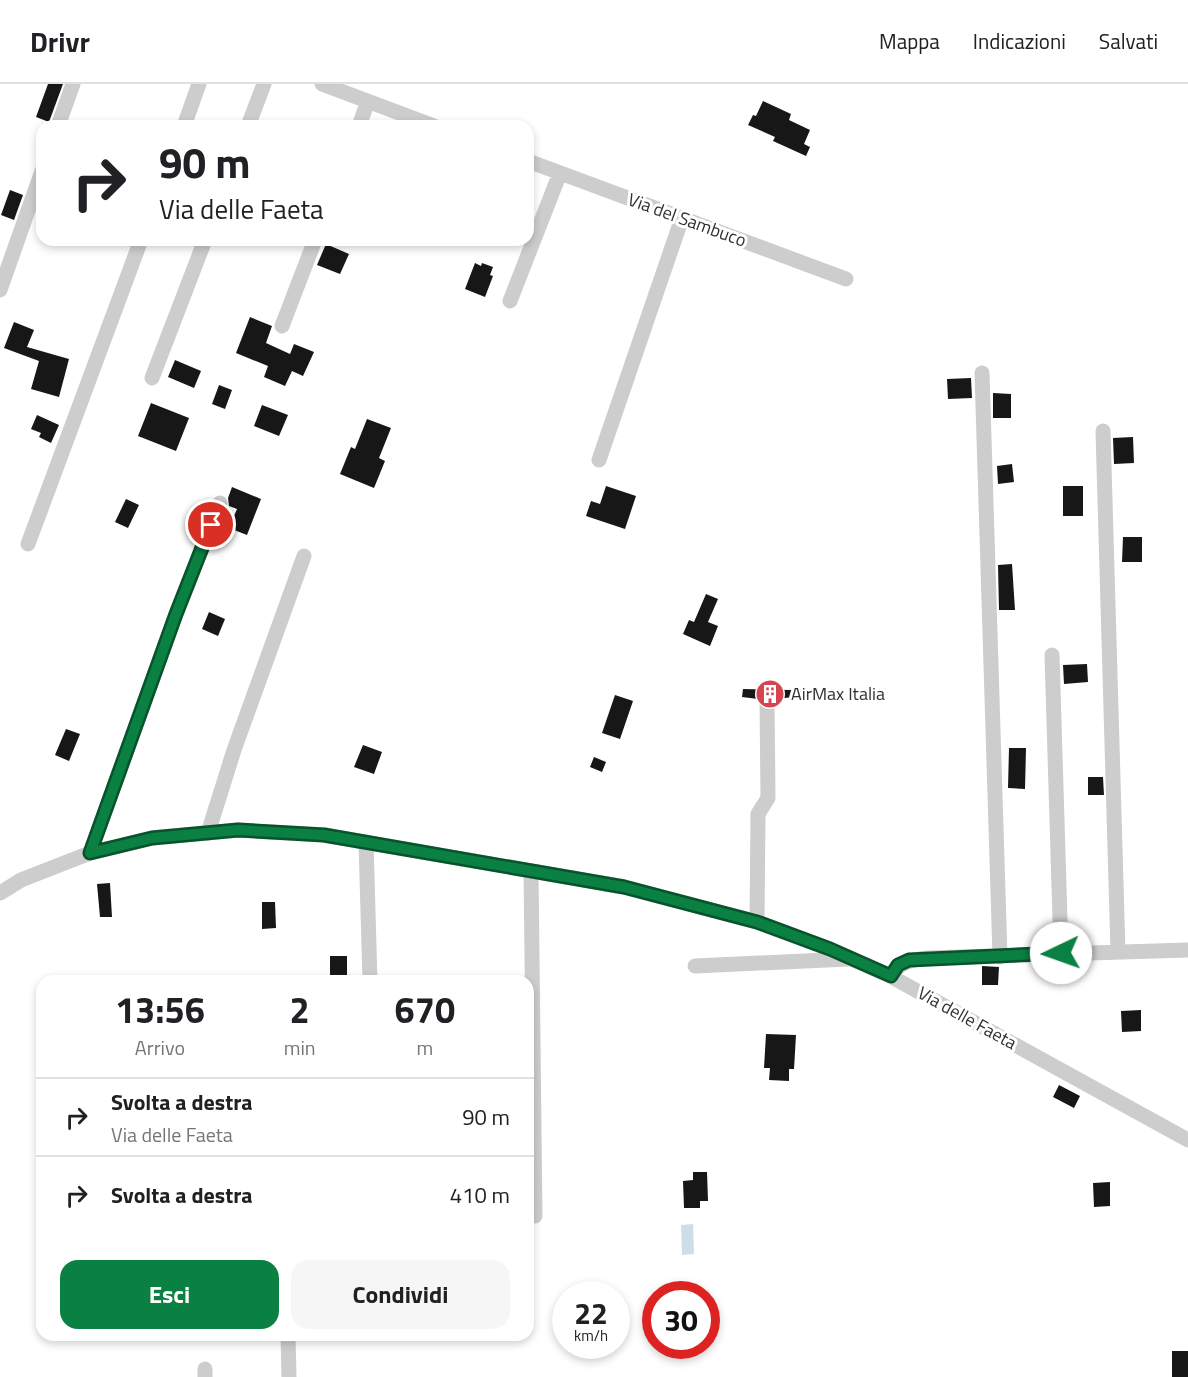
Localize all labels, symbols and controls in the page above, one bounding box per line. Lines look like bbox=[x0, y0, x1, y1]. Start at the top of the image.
text: Drivr bbox=[30, 20, 90, 63]
text: Mappa bbox=[879, 25, 940, 57]
text: Indicazioni bbox=[973, 25, 1066, 57]
text: Salvati bbox=[1099, 25, 1158, 57]
text: 90 m bbox=[159, 130, 251, 194]
icon: right bbox=[60, 144, 138, 222]
street label: Via del Sambuco bbox=[624, 186, 750, 253]
text: Via delle Faeta bbox=[159, 188, 323, 229]
pin bbox=[185, 499, 236, 550]
icon: arrive bbox=[194, 508, 227, 541]
building icon: AirMax Italia bbox=[754, 678, 786, 710]
place label: AirMax Italia bbox=[791, 680, 885, 707]
position arrow bbox=[1029, 921, 1093, 985]
street label: Via delle Faeta bbox=[913, 979, 1022, 1056]
text: 13:56 bbox=[115, 982, 205, 1037]
text: 2 bbox=[290, 982, 310, 1037]
text: 670 bbox=[395, 982, 455, 1037]
text: Arrivo bbox=[135, 1032, 185, 1063]
text: min bbox=[284, 1032, 316, 1063]
text: m bbox=[416, 1032, 433, 1063]
text: Svolta a destra bbox=[111, 1085, 253, 1119]
text: 90 m bbox=[462, 1100, 510, 1134]
icon: right bbox=[60, 1101, 93, 1134]
text: Via delle Faeta bbox=[111, 1119, 233, 1150]
text: Svolta a destra bbox=[111, 1178, 253, 1212]
text: 410 m bbox=[450, 1178, 510, 1212]
icon: right bbox=[60, 1179, 93, 1212]
button: Esci bbox=[60, 1260, 279, 1329]
button: Condividi bbox=[291, 1260, 510, 1329]
speed limit sign: 30 bbox=[642, 1281, 720, 1359]
text: 22 bbox=[574, 1290, 608, 1336]
text: km/h bbox=[574, 1324, 608, 1347]

